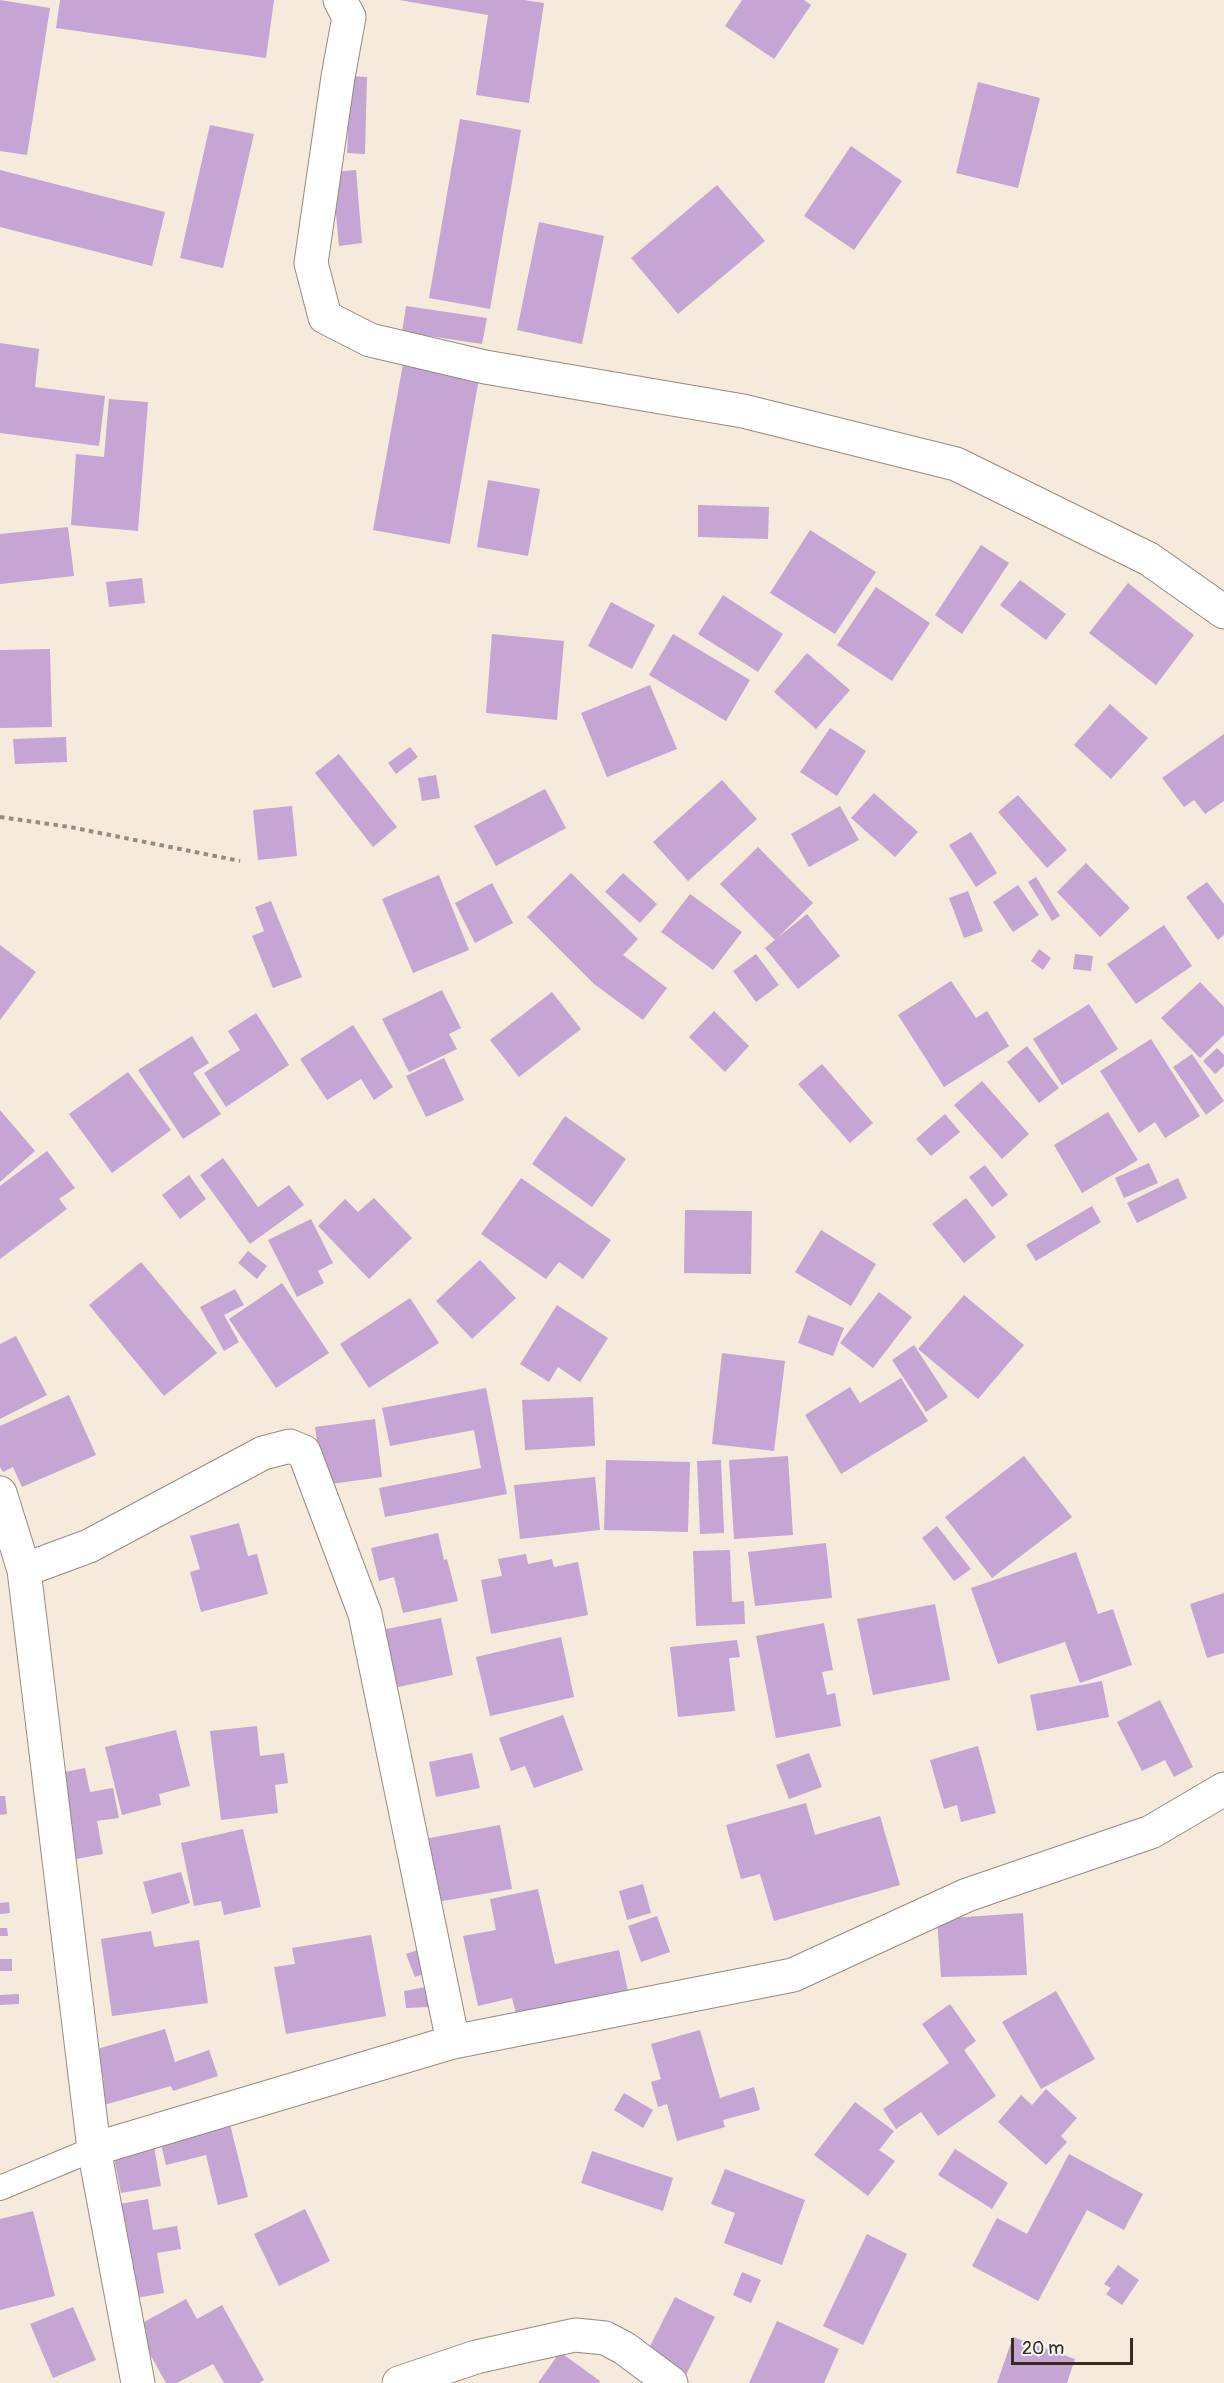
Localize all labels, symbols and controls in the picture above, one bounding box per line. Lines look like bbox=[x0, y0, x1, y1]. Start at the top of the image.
scale bar bbox=[1014, 2326, 1136, 2364]
text: 20 m bbox=[1022, 2337, 1064, 2360]

